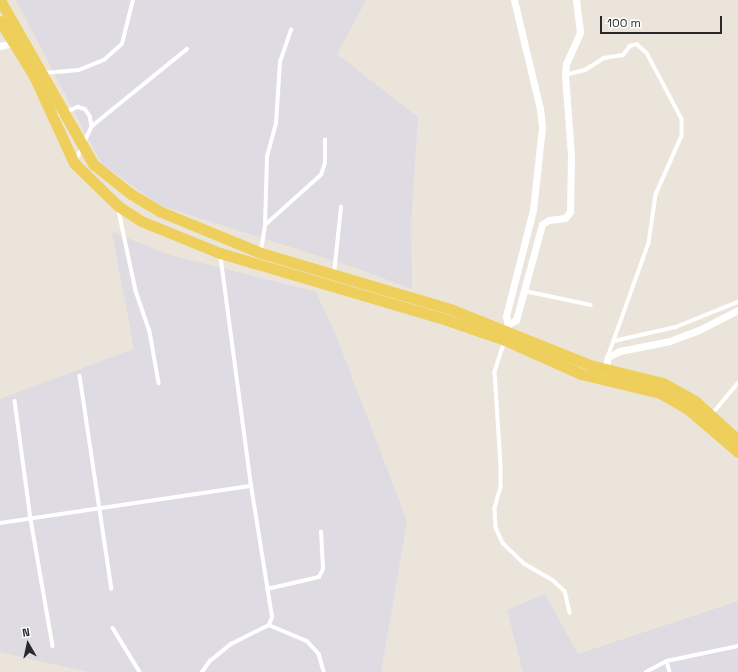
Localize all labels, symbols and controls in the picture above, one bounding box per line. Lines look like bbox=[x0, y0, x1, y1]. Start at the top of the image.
scale bar bbox=[602, 8, 724, 34]
text: 100 m bbox=[607, 15, 641, 31]
north arrow bbox=[8, 624, 48, 664]
text: N bbox=[21, 625, 31, 640]

